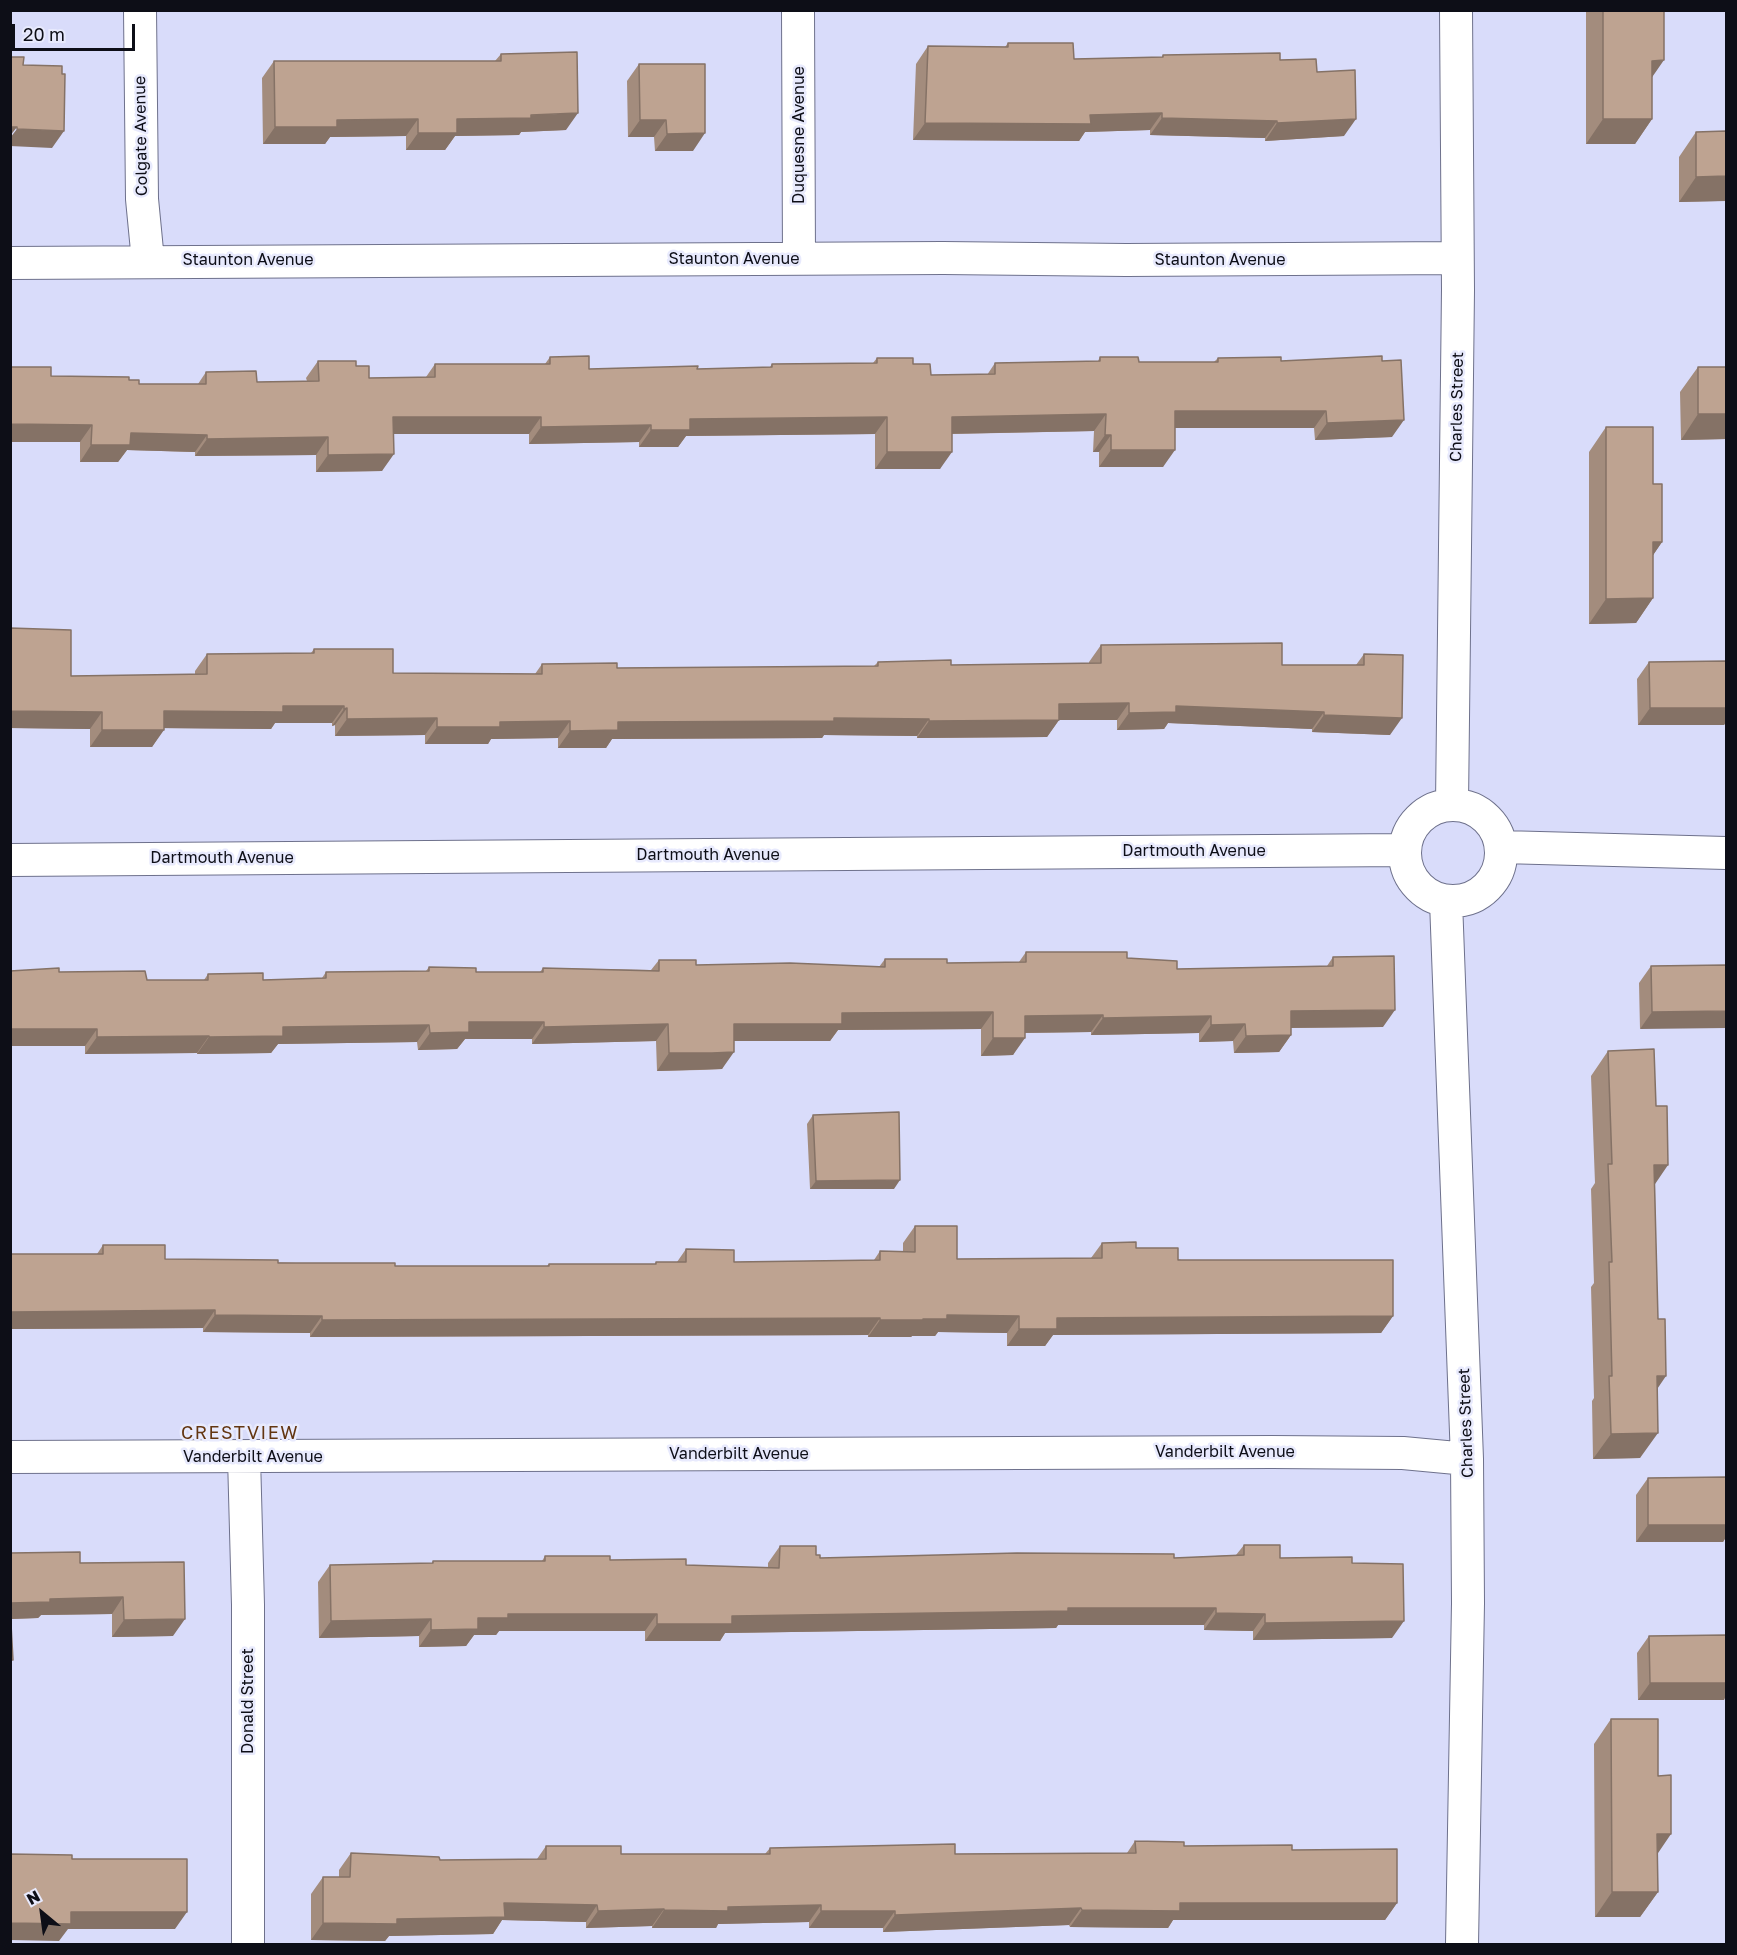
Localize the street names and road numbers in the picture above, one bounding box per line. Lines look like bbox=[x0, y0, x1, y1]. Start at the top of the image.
street label: Duquesne Avenue bbox=[789, 66, 809, 204]
street label: Colgate Avenue bbox=[130, 76, 152, 196]
street label: Staunton Avenue bbox=[668, 249, 800, 269]
street label: Staunton Avenue bbox=[182, 250, 314, 270]
street label: Staunton Avenue bbox=[1154, 250, 1286, 270]
street label: Charles Street bbox=[1446, 352, 1468, 462]
street label: Dartmouth Avenue bbox=[1122, 841, 1266, 861]
street label: Dartmouth Avenue bbox=[636, 845, 780, 865]
street label: Dartmouth Avenue bbox=[150, 848, 294, 868]
street label: Charles Street bbox=[1454, 1368, 1478, 1478]
street label: Vanderbilt Avenue bbox=[1155, 1442, 1295, 1462]
street label: Vanderbilt Avenue bbox=[669, 1444, 809, 1464]
street label: Vanderbilt Avenue bbox=[183, 1447, 323, 1467]
street label: Donald Street bbox=[238, 1648, 258, 1754]

